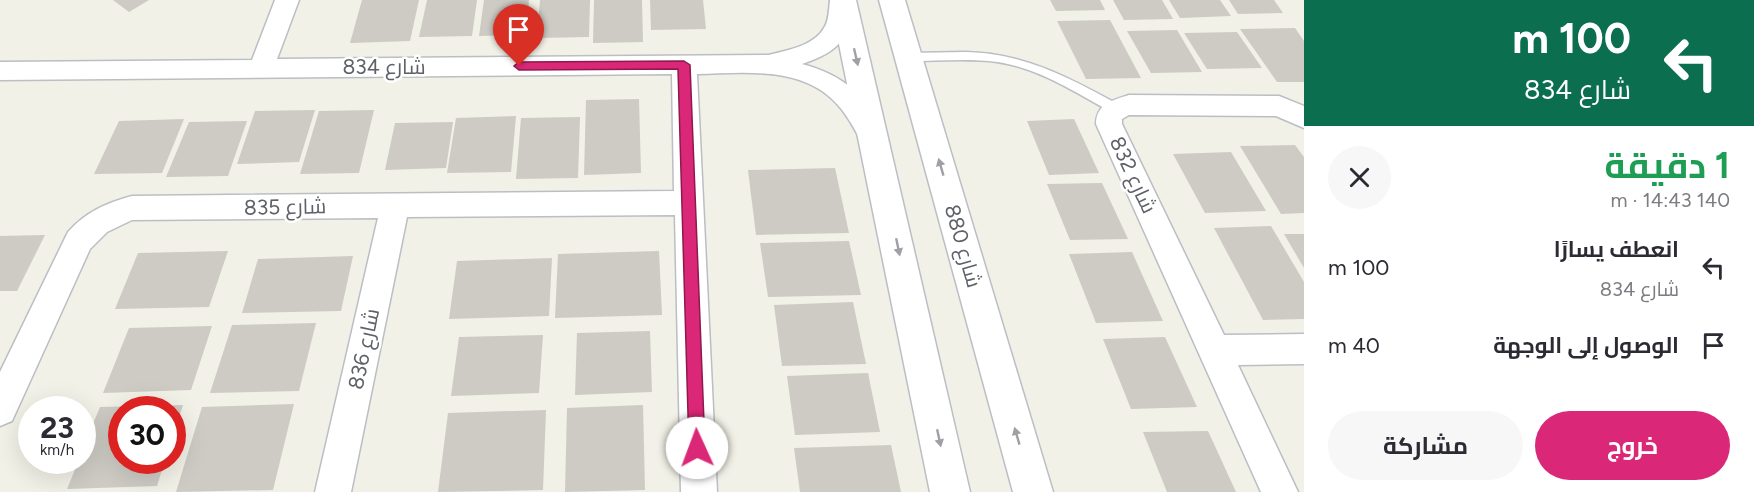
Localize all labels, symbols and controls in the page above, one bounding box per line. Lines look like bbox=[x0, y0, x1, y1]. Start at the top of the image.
pin bbox=[493, 4, 544, 66]
icon: arrive bbox=[502, 13, 535, 46]
text: 100 m bbox=[1512, 13, 1631, 64]
icon: left bbox=[1652, 24, 1730, 102]
one-way arrow bbox=[852, 48, 861, 67]
street label: شارع 834 bbox=[342, 54, 426, 81]
text: شارع 834 bbox=[1524, 73, 1631, 106]
street label: شارع 832 bbox=[1103, 132, 1162, 218]
text: 1 دقيقة bbox=[1604, 144, 1730, 187]
button: close bbox=[1328, 146, 1391, 209]
one-way arrow bbox=[936, 158, 945, 176]
text: 140 m · 14:43 bbox=[1611, 188, 1730, 212]
street label: شارع 835 bbox=[244, 193, 326, 222]
street label: شارع 880 bbox=[938, 202, 987, 291]
text: انعطف يسارًا bbox=[1554, 236, 1679, 263]
one-way arrow bbox=[894, 238, 903, 257]
icon: left bbox=[1697, 251, 1730, 284]
text: 100 m bbox=[1328, 254, 1389, 281]
text: شارع 834 bbox=[1600, 277, 1679, 301]
street label: شارع 836 bbox=[343, 306, 386, 392]
icon: arrive bbox=[1697, 329, 1730, 362]
text: 40 m bbox=[1328, 332, 1380, 359]
text: الوصول إلى الوجهة bbox=[1493, 332, 1679, 359]
speed limit sign: 30 bbox=[108, 396, 186, 474]
text: 23 bbox=[40, 409, 74, 446]
button: مشاركة bbox=[1328, 411, 1523, 480]
button: خروج bbox=[1535, 411, 1730, 480]
position arrow bbox=[665, 416, 729, 480]
one-way arrow bbox=[1012, 427, 1021, 445]
one-way arrow bbox=[934, 429, 944, 447]
text: km/h bbox=[40, 441, 74, 459]

